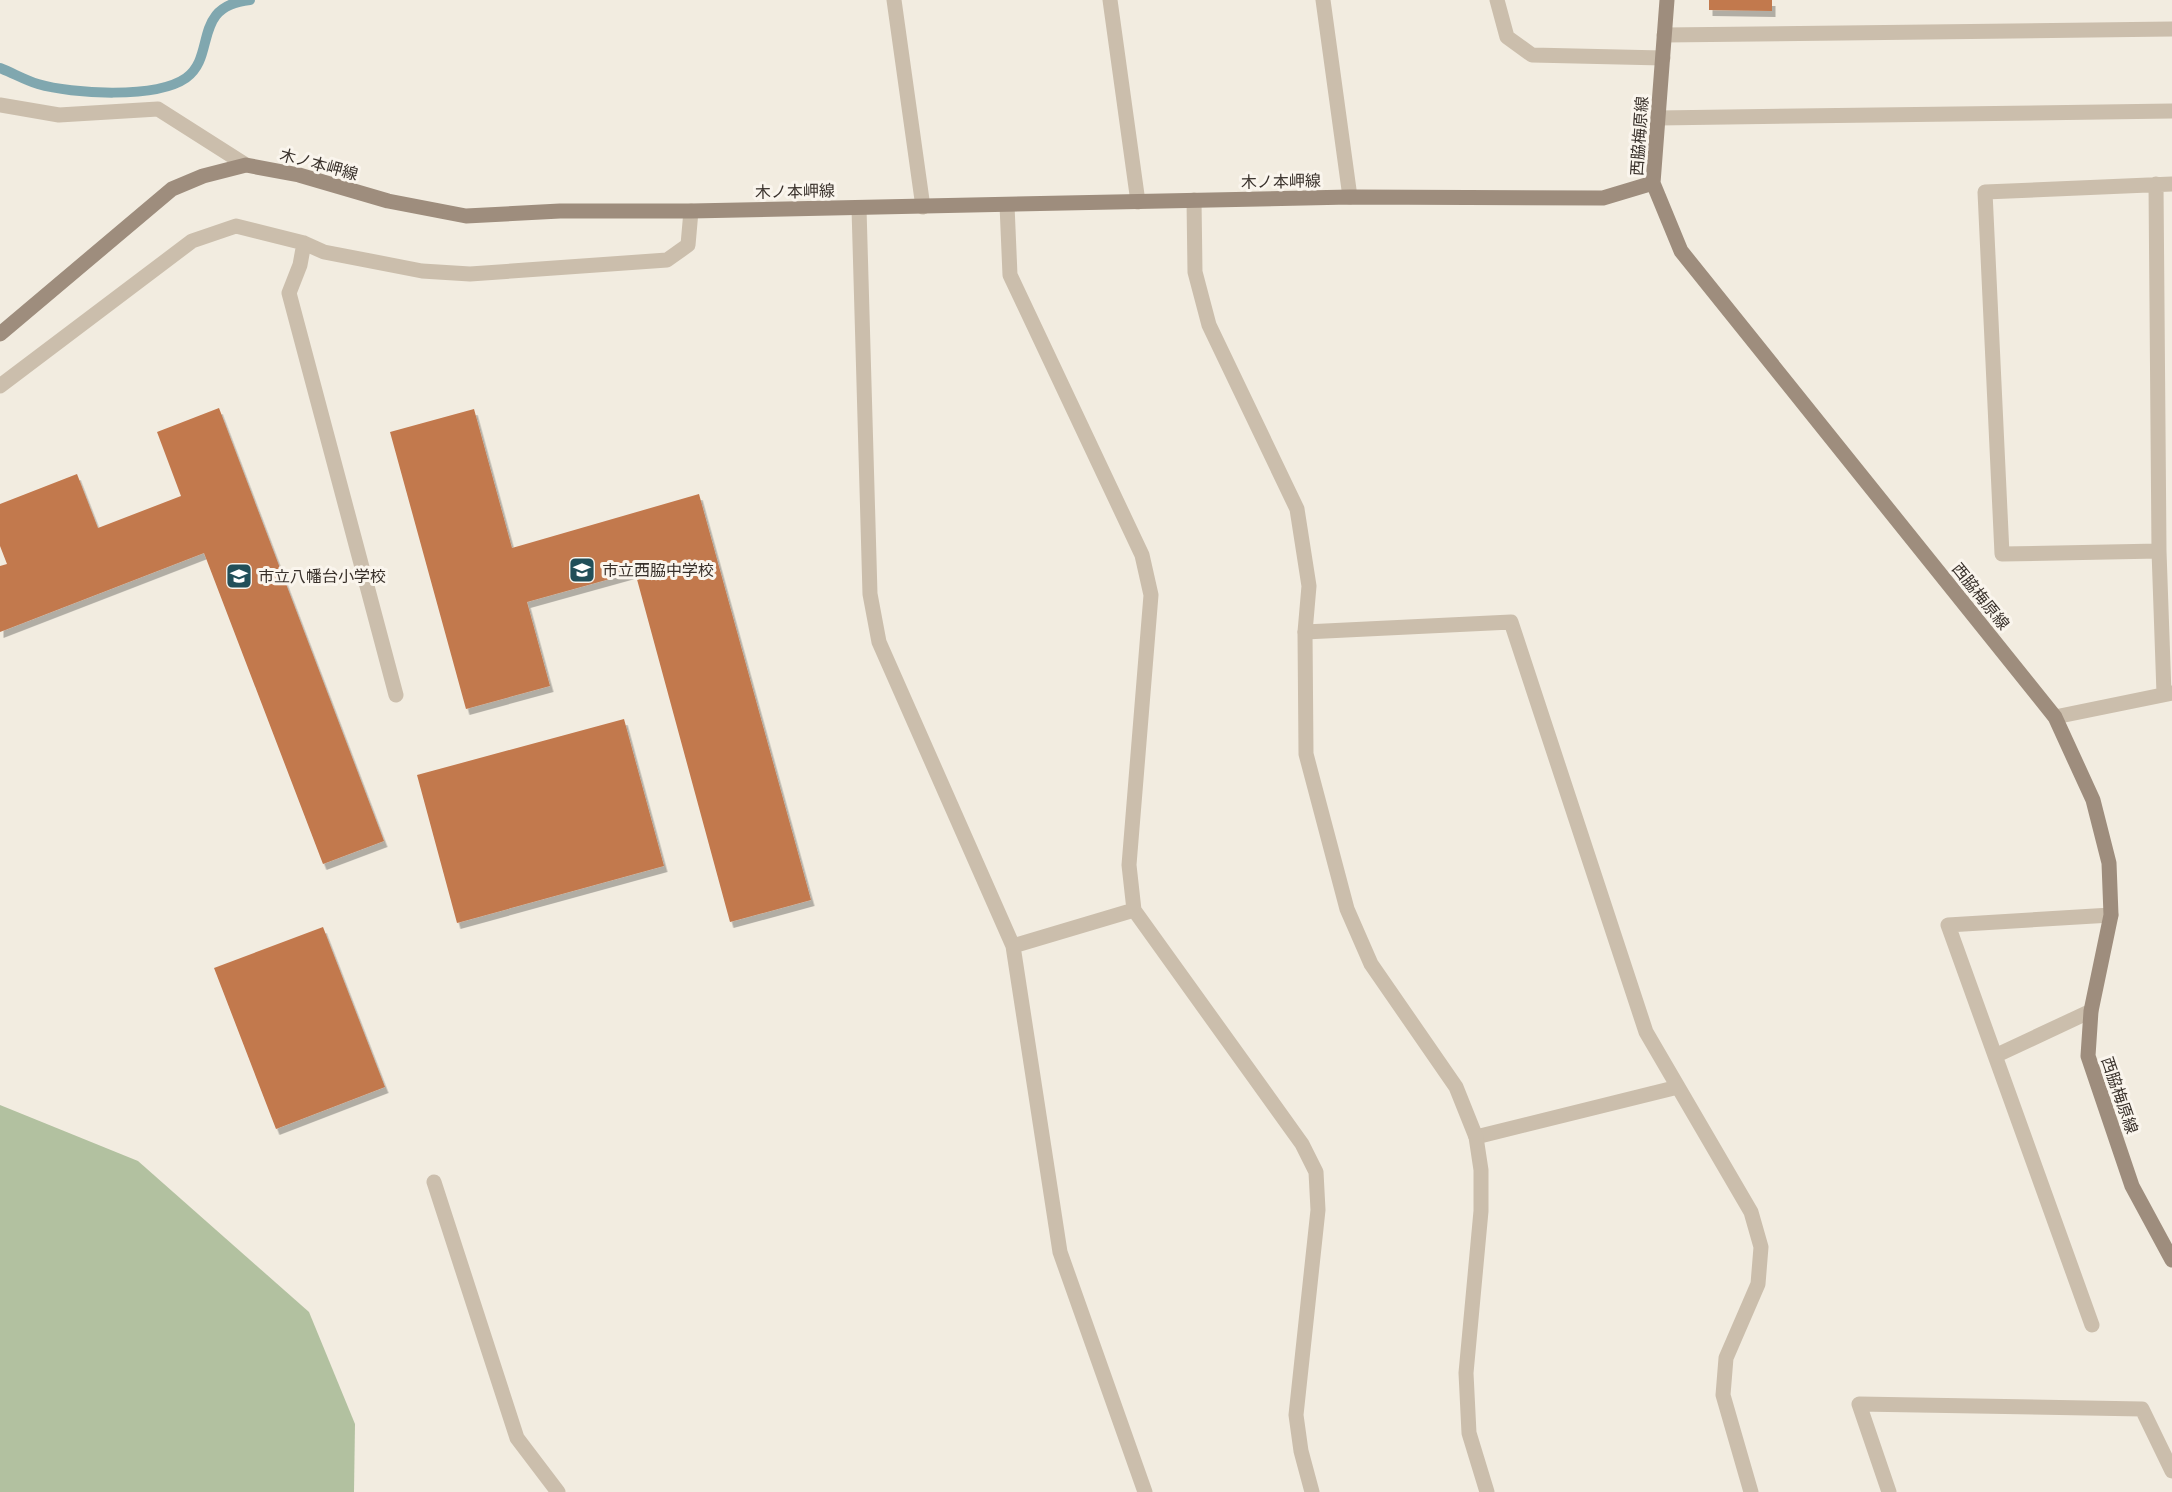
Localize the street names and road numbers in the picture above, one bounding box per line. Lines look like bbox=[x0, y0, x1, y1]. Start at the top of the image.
street label: 西脇梅原線 bbox=[1625, 95, 1653, 177]
street label: 木ノ本岬線 bbox=[278, 143, 360, 185]
street label: 木ノ本岬線 bbox=[1241, 169, 1321, 193]
street label: 木ノ本岬線 bbox=[755, 179, 835, 203]
street label: 西脇梅原線 bbox=[1947, 558, 2015, 634]
street label: 西脇梅原線 bbox=[2097, 1054, 2143, 1136]

